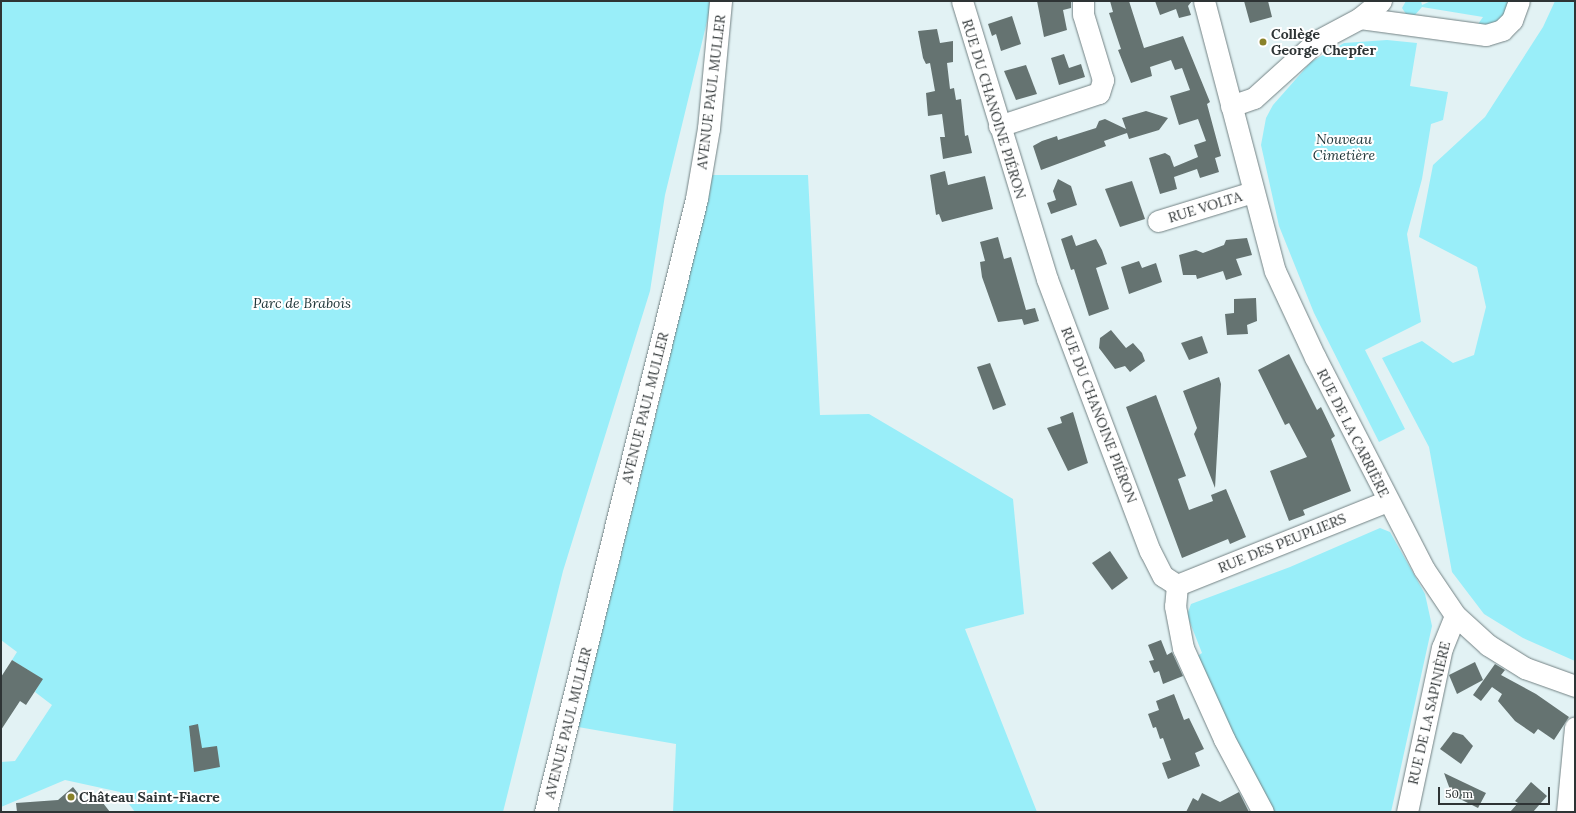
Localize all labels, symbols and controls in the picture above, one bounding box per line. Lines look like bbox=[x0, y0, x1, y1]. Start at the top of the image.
street label: AVENUE PAUL MULLER bbox=[693, 14, 729, 170]
street label: RUE DU CHANOINE PIÉRON bbox=[959, 17, 1029, 201]
place label: Collège George Chepfer bbox=[1271, 26, 1376, 58]
marker: Collège George Chepfer bbox=[1258, 37, 1268, 47]
park label: Nouveau Cimetière bbox=[1313, 131, 1375, 164]
street label: RUE VOLTA bbox=[1166, 188, 1244, 226]
park label: Parc de Brabois bbox=[253, 295, 351, 311]
street label: RUE DU CHANOINE PIÉRON bbox=[1058, 325, 1140, 505]
street label: AVENUE PAUL MULLER bbox=[618, 331, 672, 485]
street label: RUE DE LA CARRIÈRE bbox=[1313, 366, 1393, 500]
street label: RUE DES PEUPLIERS bbox=[1216, 510, 1348, 576]
street label: RUE DE LA SAPINIÈRE bbox=[1404, 640, 1454, 786]
street label: AVENUE PAUL MULLER bbox=[541, 646, 595, 800]
scale bar bbox=[1440, 779, 1552, 805]
text: 50 m bbox=[1445, 786, 1473, 801]
place label: Château Saint-Fiacre bbox=[79, 789, 220, 805]
marker: Château Saint-Fiacre bbox=[66, 792, 76, 802]

